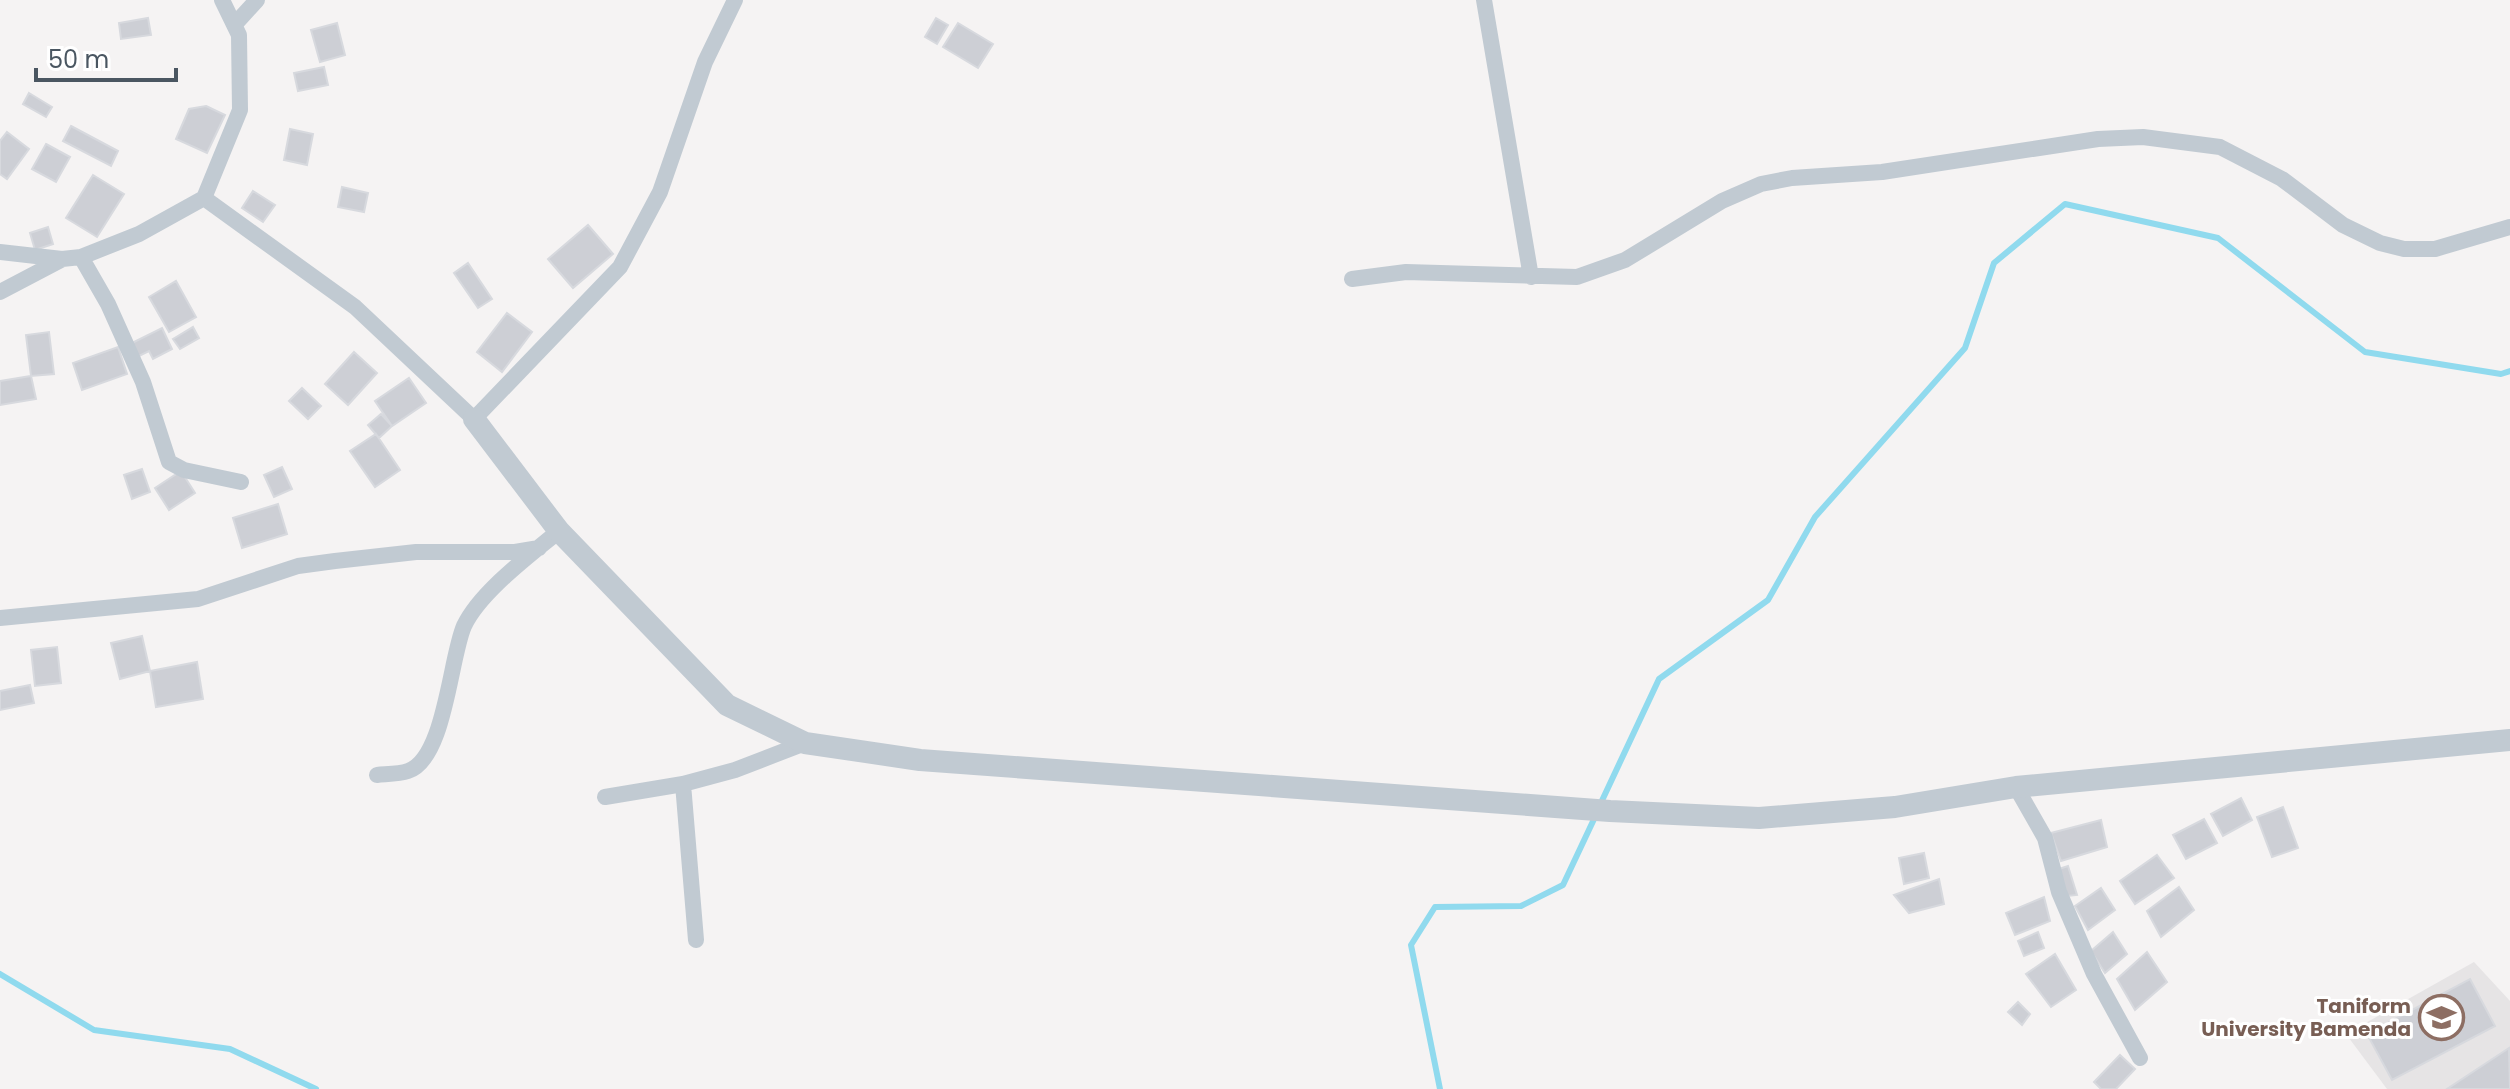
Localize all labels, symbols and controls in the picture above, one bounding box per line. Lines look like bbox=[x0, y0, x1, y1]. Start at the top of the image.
scale bar bbox=[36, 32, 176, 82]
text: 50 m bbox=[48, 43, 109, 76]
place label: Taniform University Bamenda bbox=[2201, 992, 2411, 1043]
school or university icon: Taniform University Bamenda bbox=[2418, 994, 2466, 1042]

